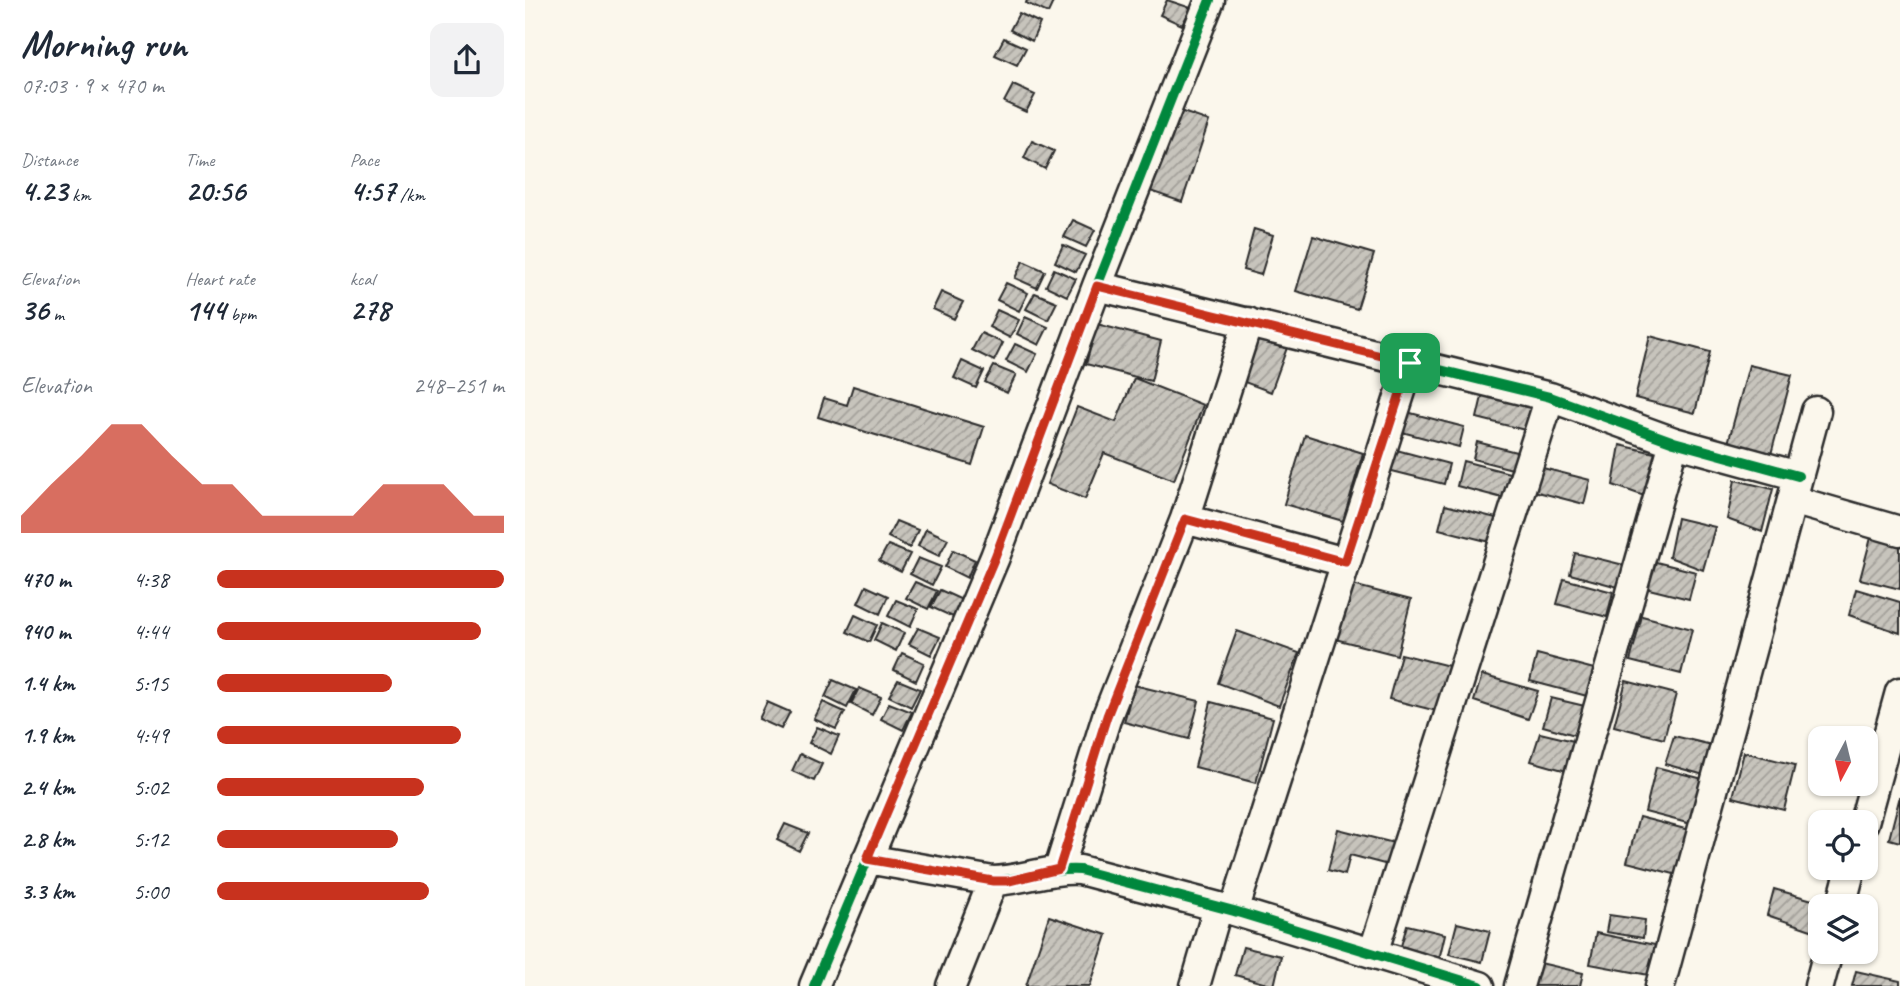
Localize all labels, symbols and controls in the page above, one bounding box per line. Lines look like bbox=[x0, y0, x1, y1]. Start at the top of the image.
text: Morning run bbox=[21, 21, 187, 68]
button: share bbox=[430, 23, 504, 97]
text: 07:03 · 9 × 470 m bbox=[21, 71, 164, 100]
text: Distance bbox=[21, 148, 78, 172]
text: Time bbox=[185, 148, 214, 172]
text: Pace bbox=[350, 148, 379, 172]
text: 4.23 bbox=[21, 172, 67, 210]
text: 20:56 bbox=[185, 172, 245, 210]
text: 4:57 bbox=[350, 172, 396, 210]
text: km bbox=[67, 183, 91, 207]
text: /km bbox=[396, 183, 425, 207]
text: Elevation bbox=[21, 267, 79, 291]
text: Heart rate bbox=[185, 267, 255, 291]
text: kcal bbox=[350, 267, 375, 291]
text: 36 bbox=[21, 291, 49, 329]
text: 144 bbox=[185, 291, 226, 329]
text: 278 bbox=[350, 291, 390, 329]
text: m bbox=[49, 302, 64, 326]
text: bpm bbox=[226, 302, 257, 326]
pin bbox=[1380, 333, 1440, 393]
icon: arrive bbox=[1391, 344, 1429, 382]
text: Elevation bbox=[21, 371, 92, 400]
text: 248–251 m bbox=[413, 371, 504, 400]
text: 470 m bbox=[21, 565, 71, 594]
text: 4:38 bbox=[133, 565, 169, 594]
text: 940 m bbox=[21, 617, 70, 646]
text: 4:44 bbox=[133, 617, 169, 646]
text: 1.4 km bbox=[21, 669, 75, 698]
text: 5:15 bbox=[133, 669, 169, 698]
text: 1.9 km bbox=[21, 721, 74, 750]
text: 4:49 bbox=[133, 721, 169, 750]
north arrow bbox=[1808, 726, 1878, 796]
map controls bbox=[1808, 726, 1878, 964]
text: 2.4 km bbox=[21, 773, 75, 802]
text: 5:02 bbox=[133, 773, 169, 802]
button: locate bbox=[1808, 810, 1878, 880]
text: 2.8 km bbox=[21, 825, 75, 854]
text: 5:12 bbox=[133, 825, 169, 854]
text: 3.3 km bbox=[21, 877, 75, 906]
text: 5:00 bbox=[133, 877, 169, 906]
button: layers bbox=[1808, 894, 1878, 964]

